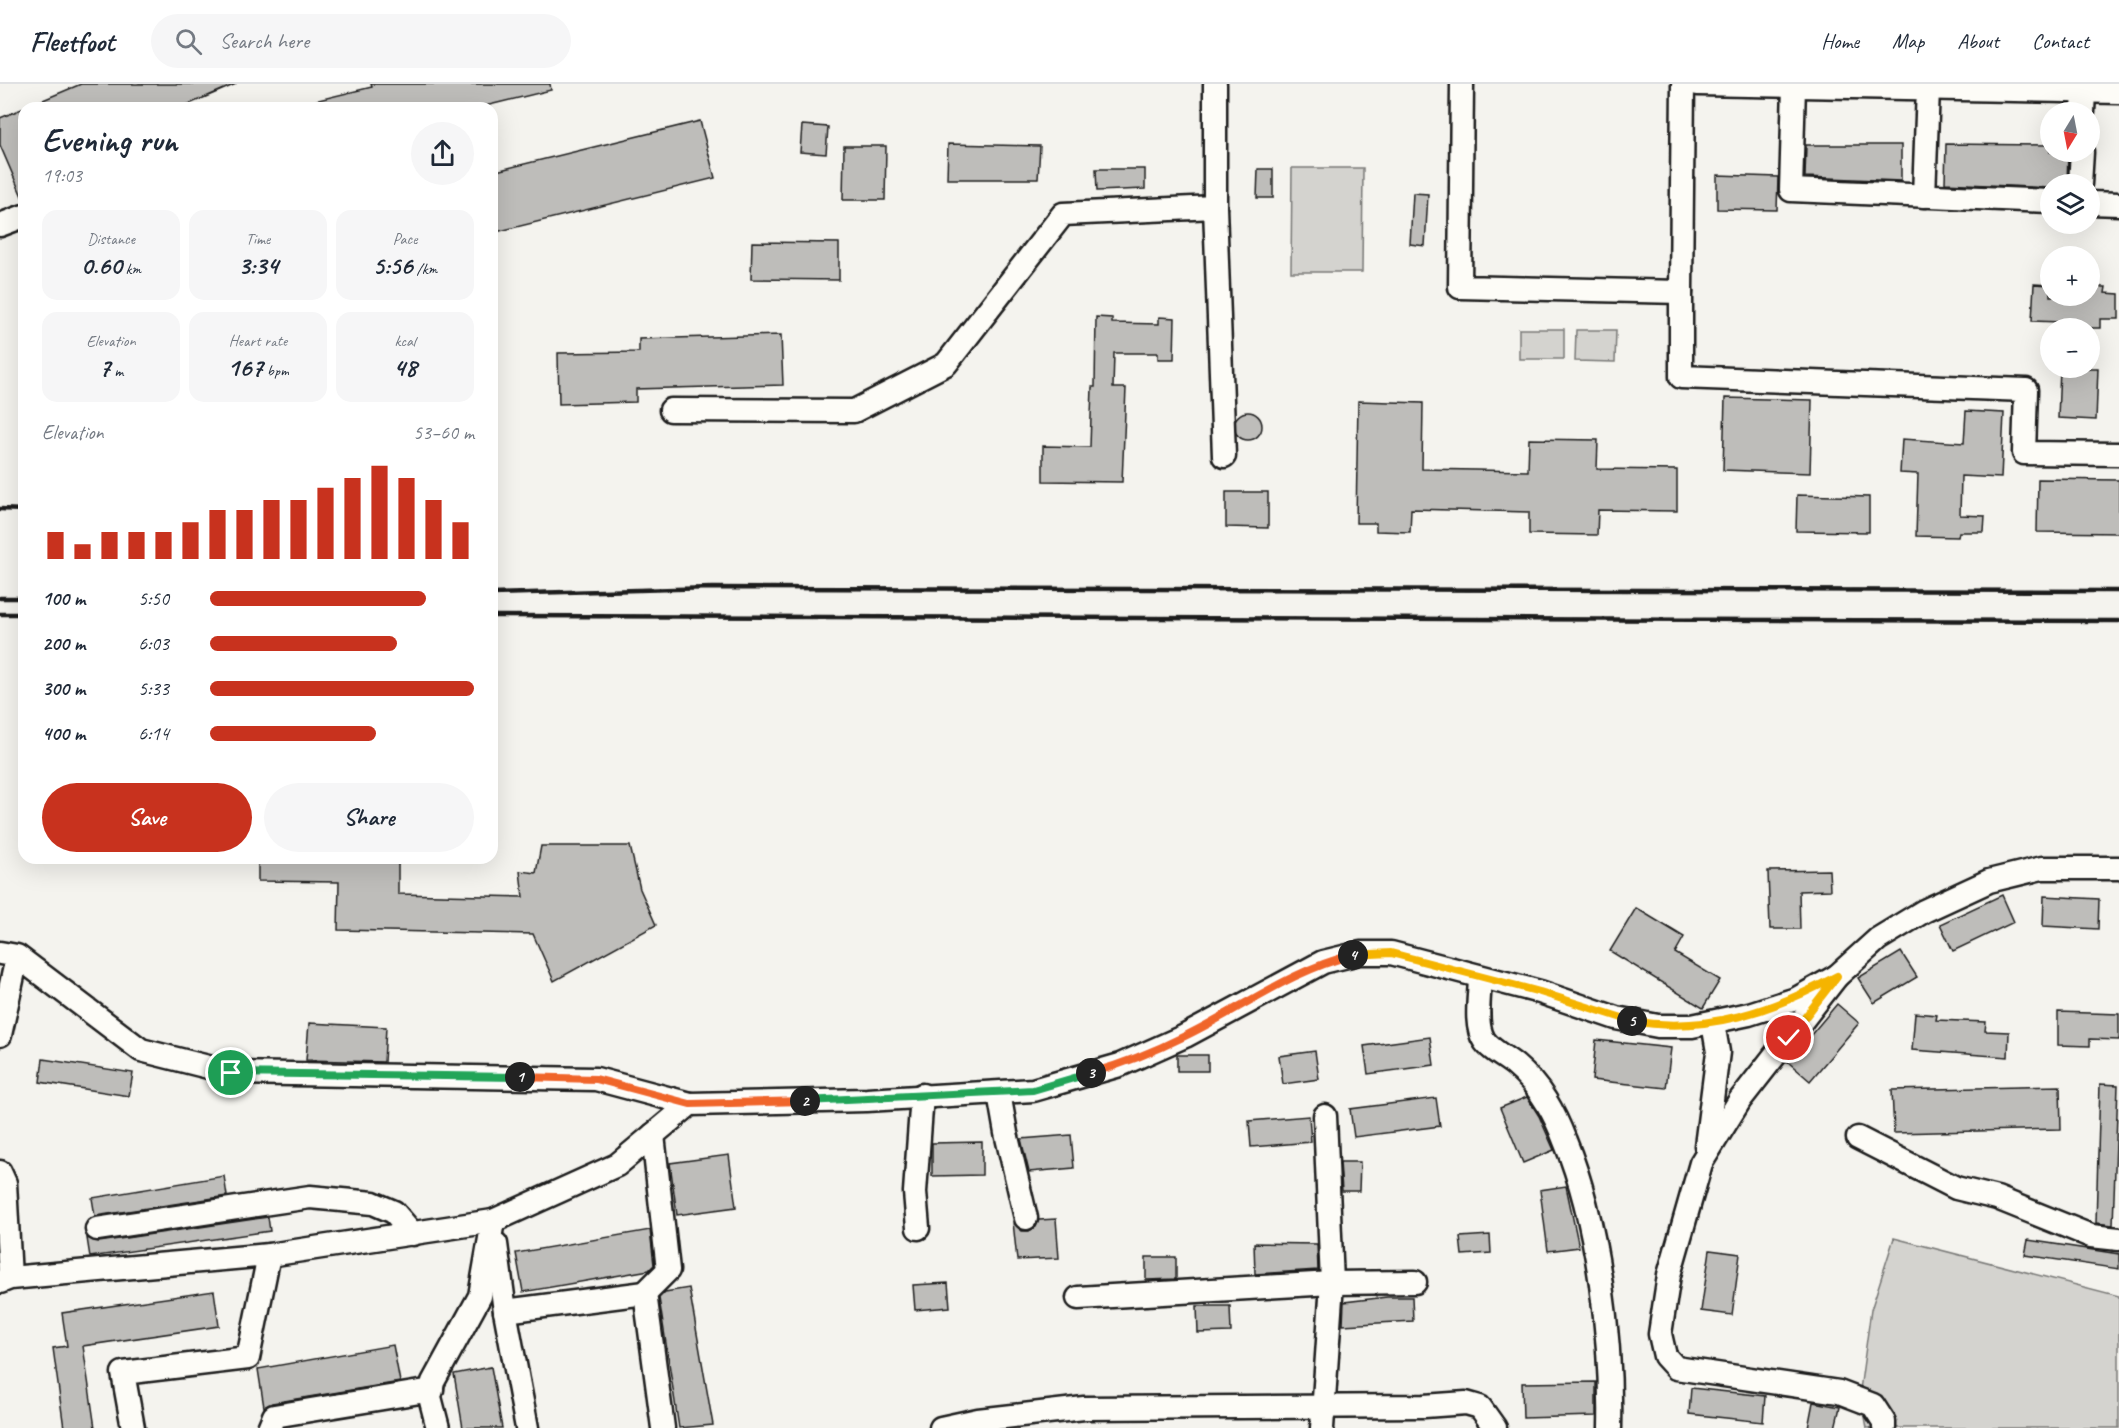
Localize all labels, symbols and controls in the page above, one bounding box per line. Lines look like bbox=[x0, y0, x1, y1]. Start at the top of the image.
search box bbox=[151, 14, 571, 68]
text: Fleetfoot bbox=[30, 24, 115, 59]
icon: search bbox=[172, 25, 205, 58]
text: Search here bbox=[220, 27, 309, 55]
text: Home bbox=[1821, 28, 1859, 54]
text: Map bbox=[1892, 28, 1924, 54]
text: About bbox=[1957, 28, 1999, 54]
text: Contact bbox=[2032, 28, 2089, 54]
north arrow bbox=[2040, 102, 2100, 162]
map controls bbox=[2040, 102, 2100, 378]
text: Evening run bbox=[42, 119, 177, 161]
button: share bbox=[411, 122, 474, 185]
text: 19:03 bbox=[42, 163, 82, 188]
button: layers bbox=[2040, 174, 2100, 234]
text: Distance bbox=[87, 229, 135, 249]
text: Time bbox=[246, 229, 270, 249]
text: Pace bbox=[393, 229, 417, 249]
button: + bbox=[2040, 246, 2100, 306]
text: 0.60 bbox=[81, 249, 122, 282]
text: 3:34 bbox=[238, 249, 278, 282]
text: 5:56 bbox=[373, 249, 413, 282]
text: km bbox=[122, 259, 141, 279]
text: /km bbox=[413, 259, 437, 279]
button: − bbox=[2040, 318, 2100, 378]
text: Elevation bbox=[86, 331, 136, 351]
text: Heart rate bbox=[229, 331, 287, 351]
text: kcal bbox=[394, 331, 416, 351]
text: 7 bbox=[99, 351, 110, 384]
text: 167 bbox=[227, 351, 263, 384]
text: 48 bbox=[393, 351, 417, 384]
text: m bbox=[110, 361, 123, 381]
text: bpm bbox=[263, 361, 289, 381]
text: Elevation bbox=[42, 420, 104, 445]
text: 53–60 m bbox=[413, 420, 474, 445]
text: 100 m bbox=[42, 586, 85, 611]
text: 5:50 bbox=[138, 586, 169, 611]
text: 200 m bbox=[42, 631, 85, 656]
text: 6:03 bbox=[138, 631, 169, 656]
text: 300 m bbox=[42, 676, 85, 701]
text: 5:33 bbox=[138, 676, 169, 701]
text: 400 m bbox=[42, 721, 85, 746]
text: 6:14 bbox=[138, 721, 169, 746]
button: Save bbox=[42, 783, 252, 852]
button: Share bbox=[264, 783, 474, 852]
pin: 4 bbox=[1338, 940, 1368, 970]
text: 4 bbox=[1349, 945, 1357, 965]
pin: 5 bbox=[1617, 1006, 1647, 1036]
text: 5 bbox=[1629, 1011, 1635, 1031]
pin bbox=[1763, 1012, 1814, 1063]
icon: check bbox=[1772, 1021, 1805, 1054]
pin bbox=[205, 1047, 256, 1098]
icon: arrive bbox=[214, 1056, 247, 1089]
pin: 3 bbox=[1076, 1058, 1106, 1088]
pin: 1 bbox=[505, 1062, 535, 1092]
text: 3 bbox=[1087, 1063, 1095, 1083]
text: 1 bbox=[516, 1067, 524, 1087]
pin: 2 bbox=[790, 1086, 820, 1116]
text: 2 bbox=[801, 1091, 809, 1111]

